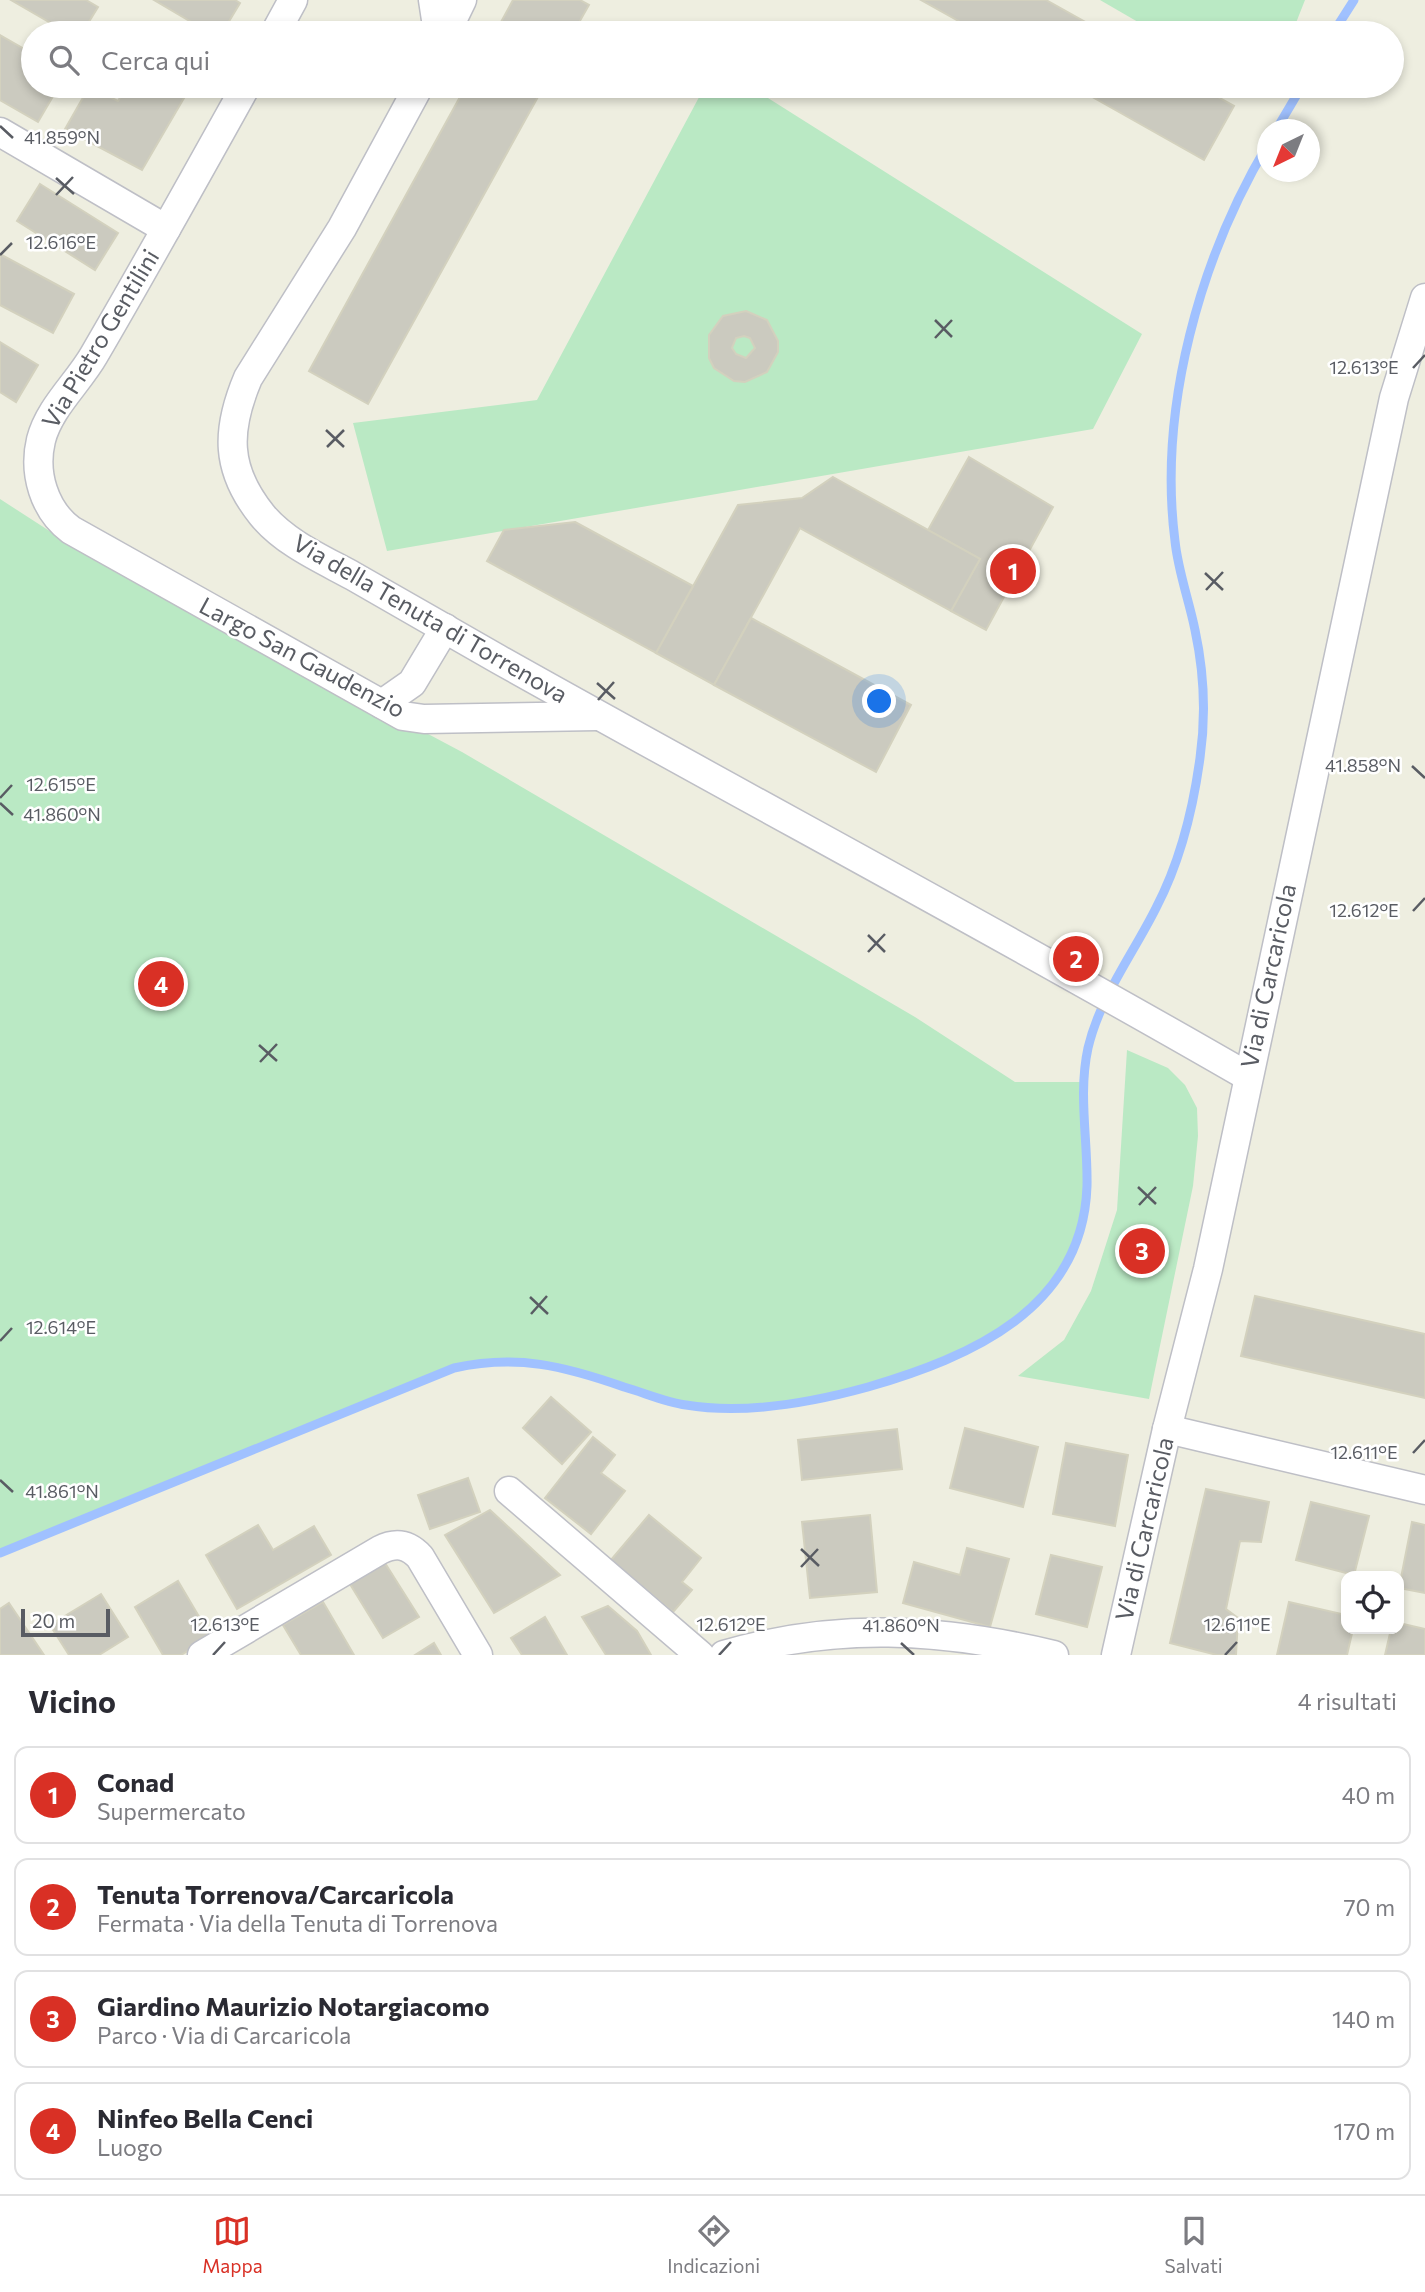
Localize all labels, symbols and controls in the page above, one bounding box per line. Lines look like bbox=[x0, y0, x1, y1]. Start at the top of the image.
search box bbox=[21, 21, 1404, 98]
icon: search bbox=[45, 41, 83, 79]
text: Cerca qui bbox=[101, 44, 210, 75]
north arrow bbox=[1257, 119, 1320, 182]
text: 41.859°N bbox=[24, 126, 100, 148]
text: 12.616°E bbox=[26, 231, 96, 253]
street label: Via Pietro Gentilini bbox=[35, 243, 165, 433]
text: 12.613°E bbox=[1329, 356, 1399, 378]
street label: Via della Tenuta di Torrenova bbox=[288, 527, 573, 708]
pin: 1 bbox=[990, 545, 1036, 597]
street label: Largo San Gaudenzio bbox=[195, 590, 411, 723]
your location bbox=[862, 684, 896, 718]
text: 41.858°N bbox=[1325, 754, 1401, 776]
text: 12.615°E bbox=[26, 773, 96, 795]
text: 41.860°N bbox=[23, 803, 101, 825]
street label: Via di Carcaricola bbox=[1234, 881, 1301, 1070]
text: 12.612°E bbox=[1329, 899, 1399, 921]
pin: 2 bbox=[1053, 933, 1099, 985]
pin: 4 bbox=[138, 958, 184, 1010]
pin: 3 bbox=[1119, 1225, 1165, 1277]
text: 12.614°E bbox=[26, 1316, 96, 1338]
street label: Via di Carcaricola bbox=[1108, 1434, 1179, 1623]
text: 12.611°E bbox=[1330, 1441, 1398, 1463]
text: 41.861°N bbox=[25, 1480, 99, 1502]
map controls bbox=[1341, 1571, 1404, 1634]
button: locate bbox=[1341, 1571, 1404, 1634]
scale bar bbox=[21, 1606, 110, 1638]
text: 20 m bbox=[32, 1609, 75, 1632]
text: 12.613°E bbox=[190, 1613, 260, 1635]
text: 12.612°E bbox=[696, 1613, 766, 1635]
text: 12.611°E bbox=[1203, 1613, 1271, 1635]
text: 41.860°N bbox=[862, 1614, 940, 1636]
text: Vicino bbox=[28, 1682, 116, 1719]
text: 4 risultati bbox=[1298, 1687, 1397, 1715]
text: Conad bbox=[97, 1766, 174, 1797]
text: 1 bbox=[48, 1781, 58, 1809]
text: 40 m bbox=[1342, 1781, 1395, 1809]
text: Supermercato bbox=[97, 1797, 246, 1825]
text: Tenuta Torrenova/Carcaricola bbox=[97, 1878, 454, 1909]
text: 2 bbox=[46, 1893, 60, 1921]
text: 70 m bbox=[1343, 1893, 1395, 1921]
text: Fermata · Via della Tenuta di Torrenova bbox=[97, 1909, 498, 1937]
text: Giardino Maurizio Notargiacomo bbox=[97, 1990, 490, 2021]
text: 3 bbox=[46, 2005, 60, 2033]
text: 140 m bbox=[1332, 2005, 1395, 2033]
text: Parco · Via di Carcaricola bbox=[97, 2021, 351, 2049]
text: Ninfeo Bella Cenci bbox=[97, 2102, 313, 2133]
text: 4 bbox=[46, 2117, 60, 2145]
text: 170 m bbox=[1334, 2117, 1395, 2145]
text: Luogo bbox=[97, 2133, 163, 2161]
tab: Mappa bbox=[202, 2212, 263, 2277]
tab: Indicazioni bbox=[667, 2212, 760, 2277]
tab: Salvati bbox=[1165, 2212, 1223, 2277]

